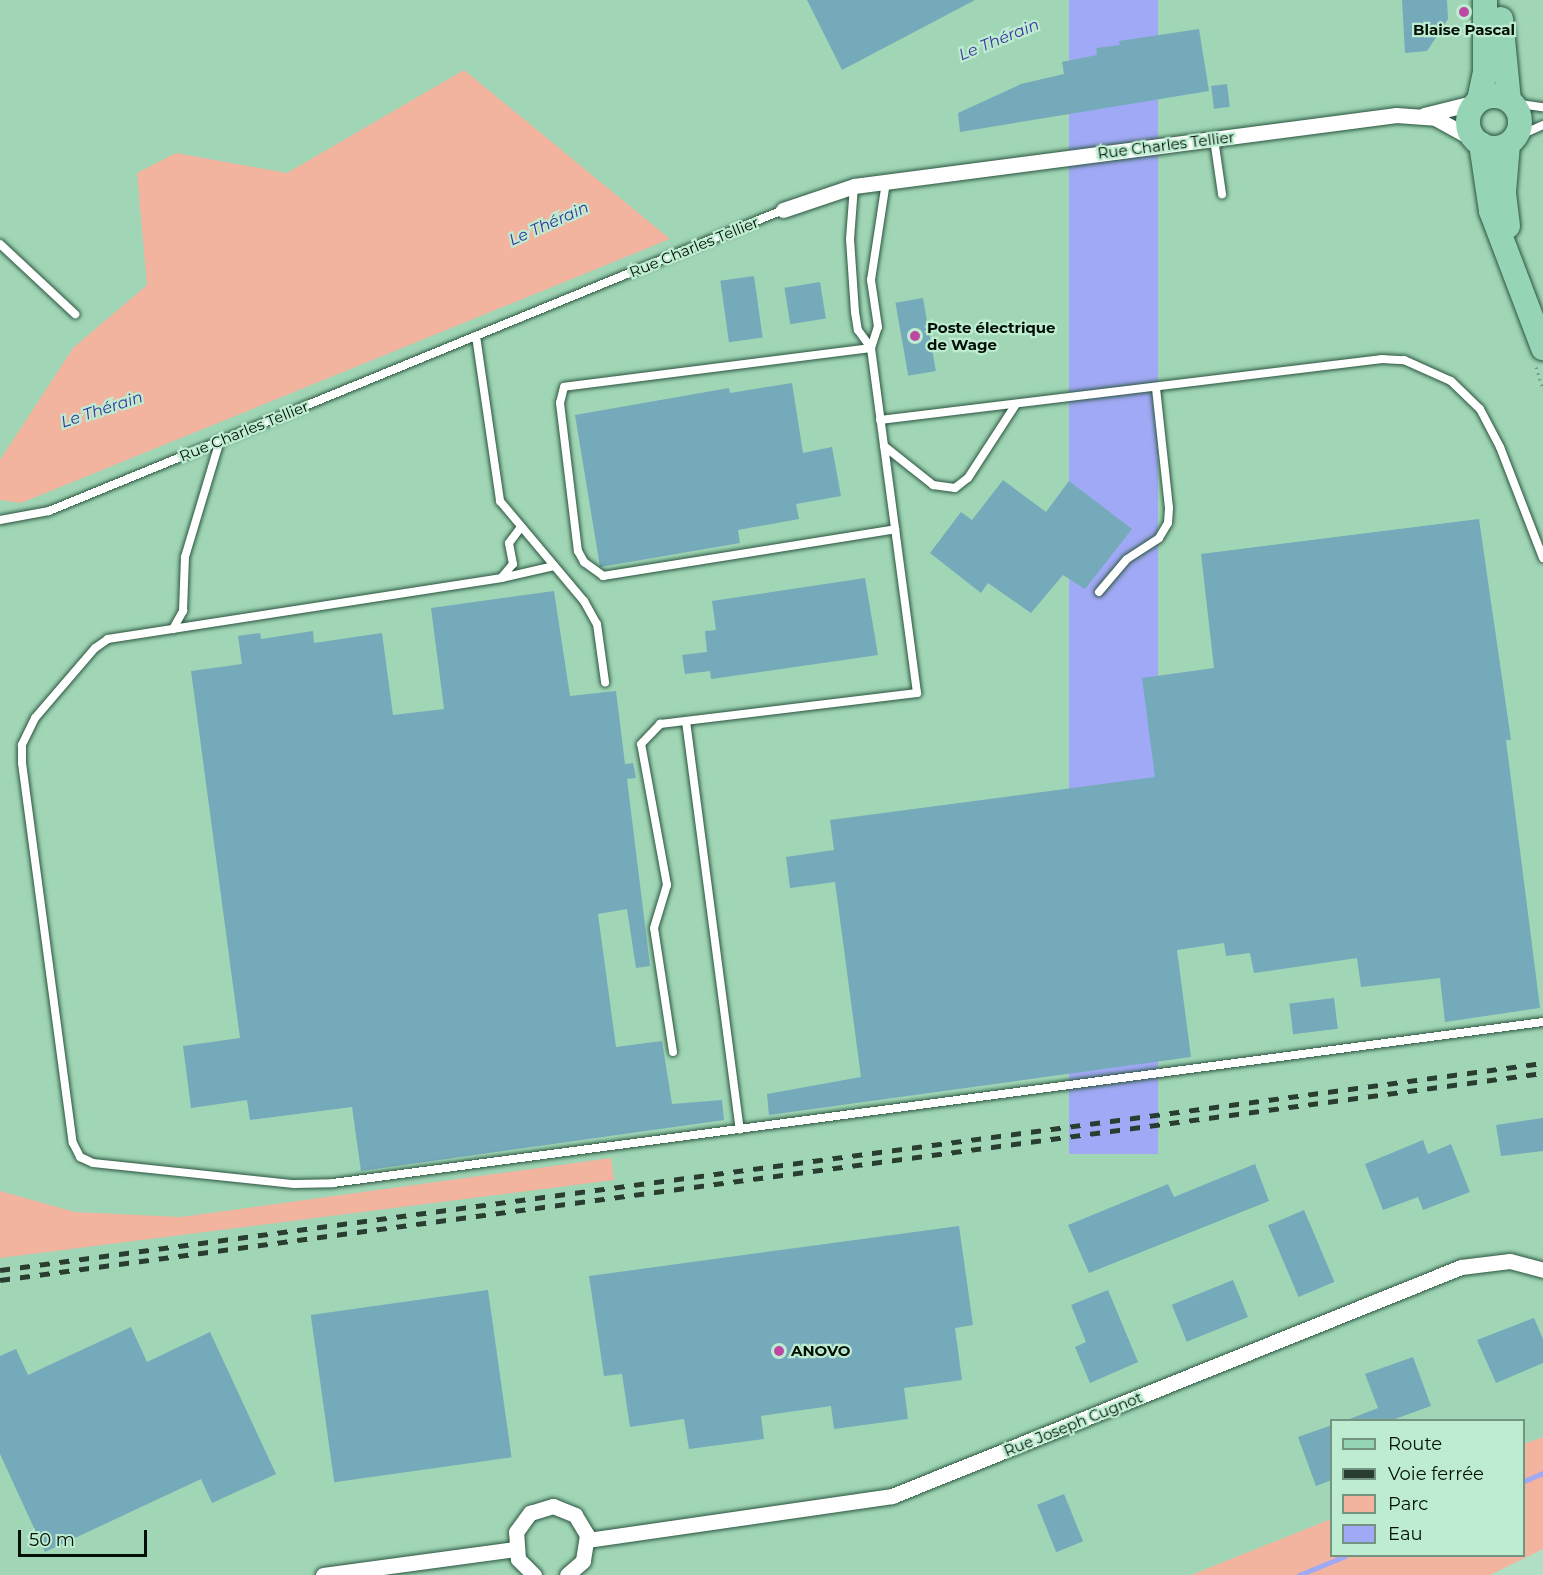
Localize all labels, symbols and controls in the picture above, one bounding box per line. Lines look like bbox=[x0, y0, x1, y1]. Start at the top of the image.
marker: Blaise Pascal bbox=[1457, 5, 1471, 19]
water label: Le Thérain bbox=[956, 15, 1042, 65]
place label: Blaise Pascal bbox=[1413, 21, 1515, 39]
street label: Rue Charles Tellier bbox=[1097, 128, 1235, 162]
water label: Le Thérain bbox=[506, 198, 592, 250]
street label: Rue Charles Tellier bbox=[627, 213, 761, 281]
place label: Poste électrique de Wage bbox=[927, 318, 1056, 353]
marker: Poste électrique de Wage bbox=[908, 329, 922, 343]
water label: Le Thérain bbox=[59, 388, 145, 432]
street label: Rue Charles Tellier bbox=[177, 397, 311, 465]
place label: ANOVO bbox=[791, 1342, 850, 1360]
marker: ANOVO bbox=[772, 1344, 786, 1358]
street label: Rue Joseph Cugnot bbox=[1001, 1388, 1145, 1460]
legend bbox=[1330, 1419, 1525, 1557]
text: Route bbox=[1388, 1433, 1442, 1455]
text: Voie ferrée bbox=[1388, 1463, 1484, 1485]
text: Parc bbox=[1388, 1493, 1428, 1515]
scale bar bbox=[21, 1518, 150, 1556]
text: Eau bbox=[1388, 1523, 1423, 1545]
text: 50 m bbox=[29, 1529, 75, 1551]

